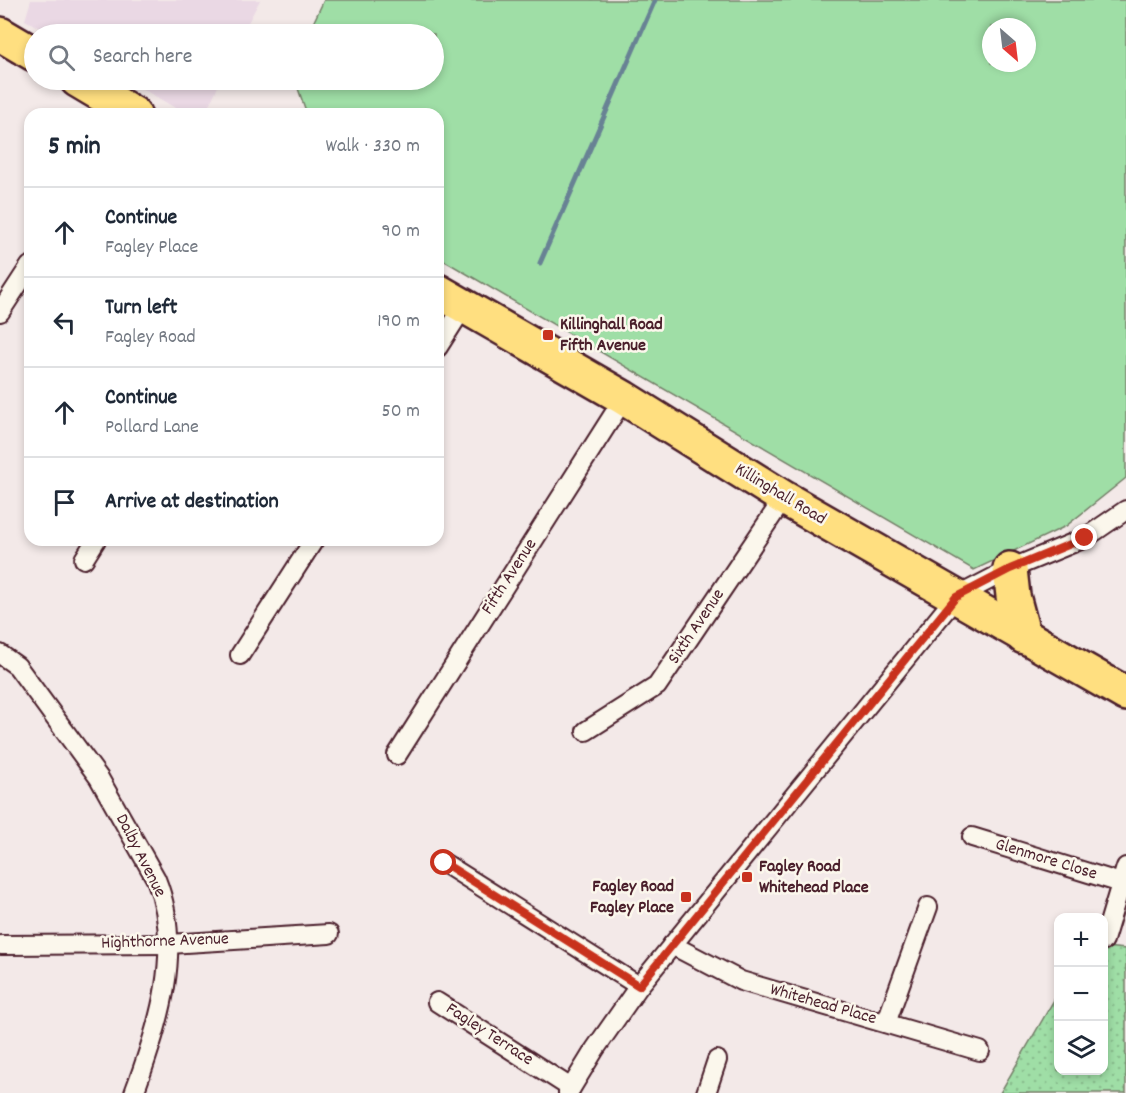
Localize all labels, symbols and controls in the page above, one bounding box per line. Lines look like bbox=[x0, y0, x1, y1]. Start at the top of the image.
north arrow bbox=[982, 18, 1036, 72]
search box bbox=[24, 24, 444, 90]
icon: search bbox=[45, 41, 78, 74]
text: Search here bbox=[93, 42, 192, 73]
text: 5 min bbox=[48, 129, 101, 166]
text: Walk · 330 m bbox=[325, 133, 420, 161]
text: Continue bbox=[105, 203, 177, 234]
icon: ahead bbox=[48, 216, 81, 249]
text: 90 m bbox=[382, 218, 420, 246]
text: Fagley Place bbox=[105, 234, 198, 262]
text: Turn left bbox=[105, 293, 177, 324]
icon: left bbox=[48, 306, 81, 339]
text: 190 m bbox=[377, 308, 420, 336]
place label: Killinghall Road Fifth Avenue bbox=[560, 313, 663, 359]
text: Fagley Road bbox=[105, 324, 196, 352]
marker: Killinghall Road Fifth Avenue bbox=[541, 328, 555, 342]
text: Continue bbox=[105, 383, 177, 414]
icon: ahead bbox=[48, 396, 81, 429]
text: 50 m bbox=[382, 398, 420, 426]
text: Pollard Lane bbox=[105, 414, 199, 442]
street label: Killinghall Road bbox=[730, 458, 830, 532]
icon: arrive bbox=[48, 486, 81, 519]
text: Arrive at destination bbox=[105, 487, 279, 518]
route end bbox=[1071, 524, 1097, 550]
street label: Fifth Avenue bbox=[476, 534, 544, 620]
street label: Sixth Avenue bbox=[663, 584, 731, 670]
street label: Dalby Avenue bbox=[108, 810, 172, 902]
street label: Glenmore Close bbox=[992, 833, 1100, 887]
route start bbox=[430, 849, 456, 875]
place label: Fagley Road Whitehead Place bbox=[759, 855, 869, 901]
marker: Fagley Road Whitehead Place bbox=[740, 870, 754, 884]
place label: Fagley Road Fagley Place bbox=[590, 875, 674, 921]
marker: Fagley Road Fagley Place bbox=[679, 890, 693, 904]
map controls bbox=[1054, 913, 1108, 1075]
button: + bbox=[1054, 913, 1108, 967]
street label: Highthorne Avenue bbox=[101, 927, 229, 957]
button: − bbox=[1054, 967, 1108, 1021]
street label: Whitehead Place bbox=[767, 978, 879, 1032]
street label: Fagley Terrace bbox=[440, 997, 538, 1073]
button: layers bbox=[1054, 1021, 1108, 1075]

